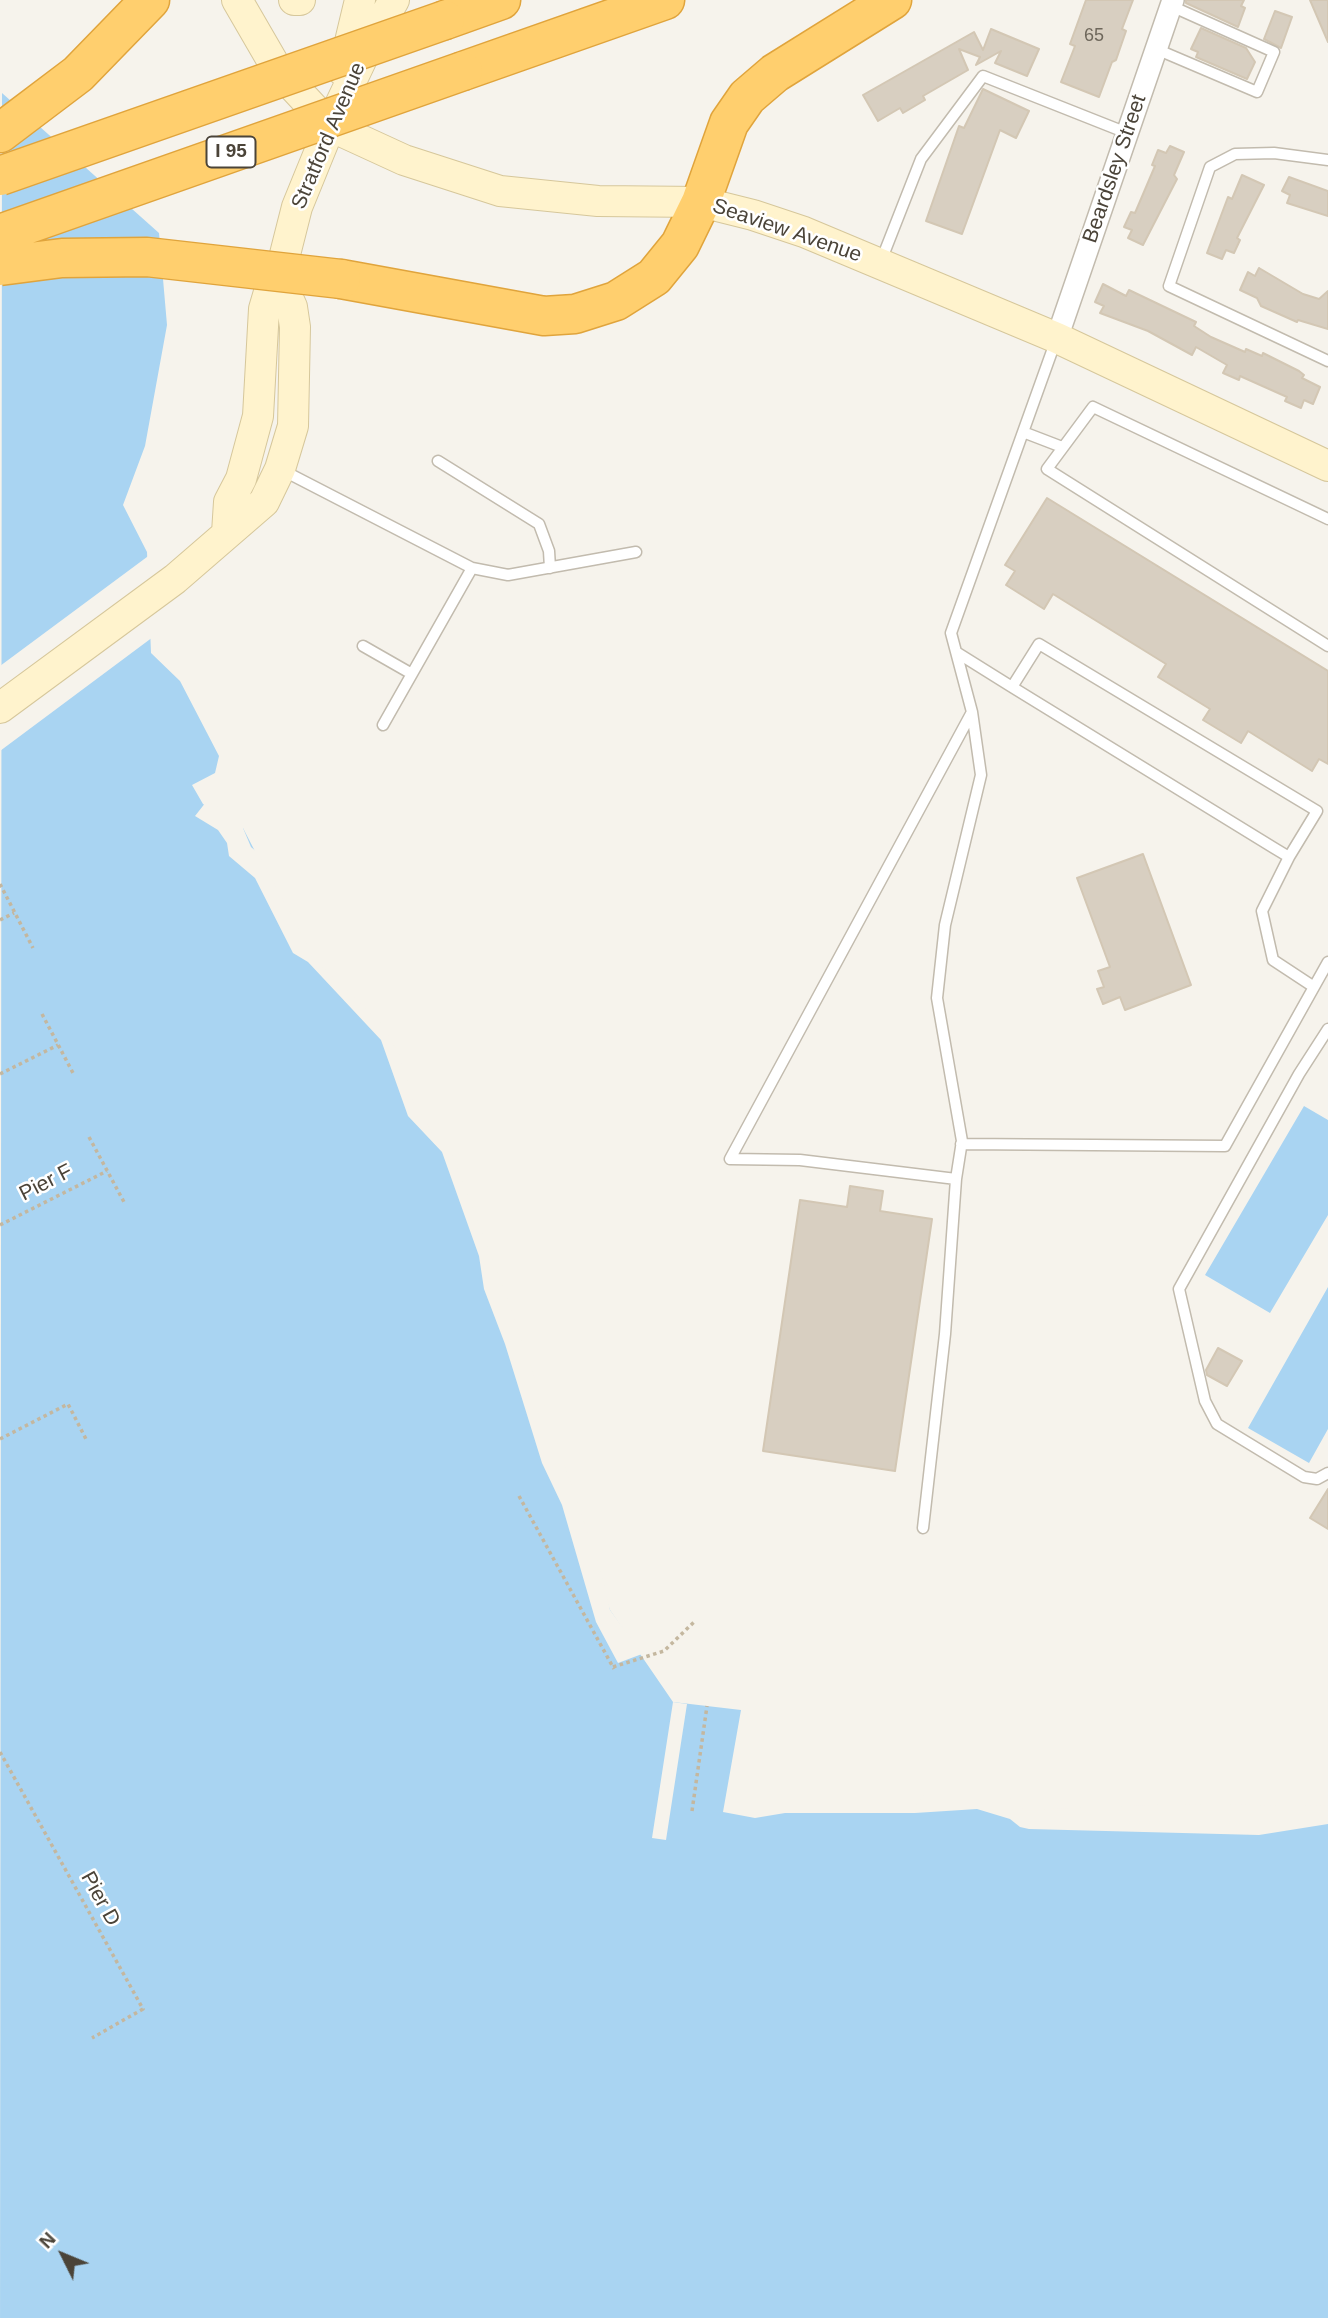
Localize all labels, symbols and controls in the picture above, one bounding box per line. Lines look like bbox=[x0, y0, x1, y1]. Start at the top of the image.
house number: 65 bbox=[1084, 25, 1104, 47]
street label: Stratford Avenue bbox=[287, 59, 371, 213]
street label: Beardsley Street bbox=[1078, 92, 1152, 246]
road number: I 95 bbox=[206, 136, 256, 168]
street label: Seaview Avenue bbox=[709, 194, 865, 268]
street label: Pier F bbox=[15, 1159, 77, 1207]
street label: Pier D bbox=[75, 1867, 125, 1931]
north arrow bbox=[28, 2220, 98, 2290]
text: N bbox=[35, 2228, 60, 2253]

